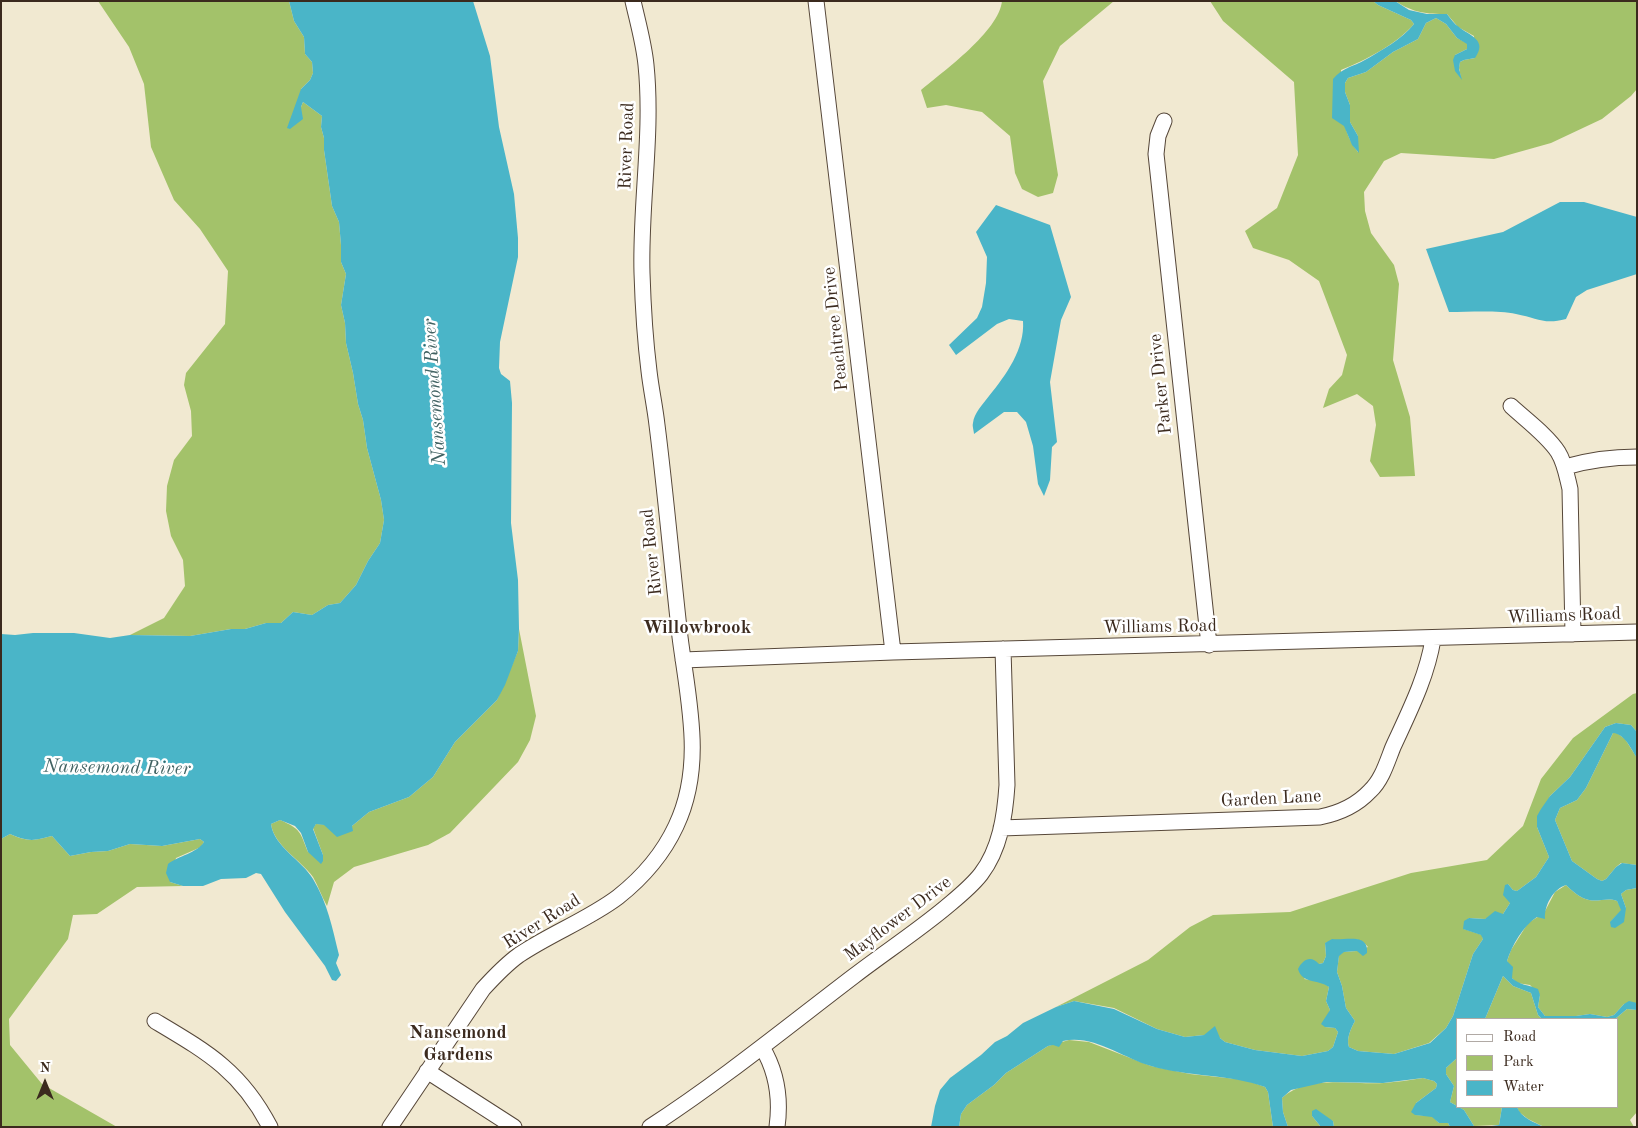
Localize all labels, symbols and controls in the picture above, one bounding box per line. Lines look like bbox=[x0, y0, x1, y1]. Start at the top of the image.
street label: River Road bbox=[615, 102, 639, 190]
street label: Peachtree Drive bbox=[819, 266, 853, 392]
water label: Nansemond River bbox=[418, 318, 452, 466]
street label: Parker Drive bbox=[1145, 333, 1177, 435]
street label: River Road bbox=[637, 507, 667, 597]
street label: Williams Road bbox=[1507, 603, 1621, 629]
street label: Williams Road bbox=[1103, 615, 1217, 639]
district label: Willowbrook bbox=[643, 617, 751, 639]
water label: Nansemond River bbox=[43, 755, 191, 781]
street label: Garden Lane bbox=[1220, 786, 1322, 812]
street label: Mayflower Drive bbox=[840, 872, 956, 966]
street label: River Road bbox=[499, 890, 585, 954]
legend bbox=[1456, 1018, 1618, 1108]
district label: Nansemond Gardens bbox=[409, 1022, 507, 1066]
text: Road bbox=[1503, 1030, 1536, 1045]
text: Park bbox=[1503, 1055, 1534, 1070]
north arrow bbox=[20, 1058, 70, 1108]
text: N bbox=[40, 1061, 50, 1075]
text: Water bbox=[1503, 1080, 1544, 1095]

